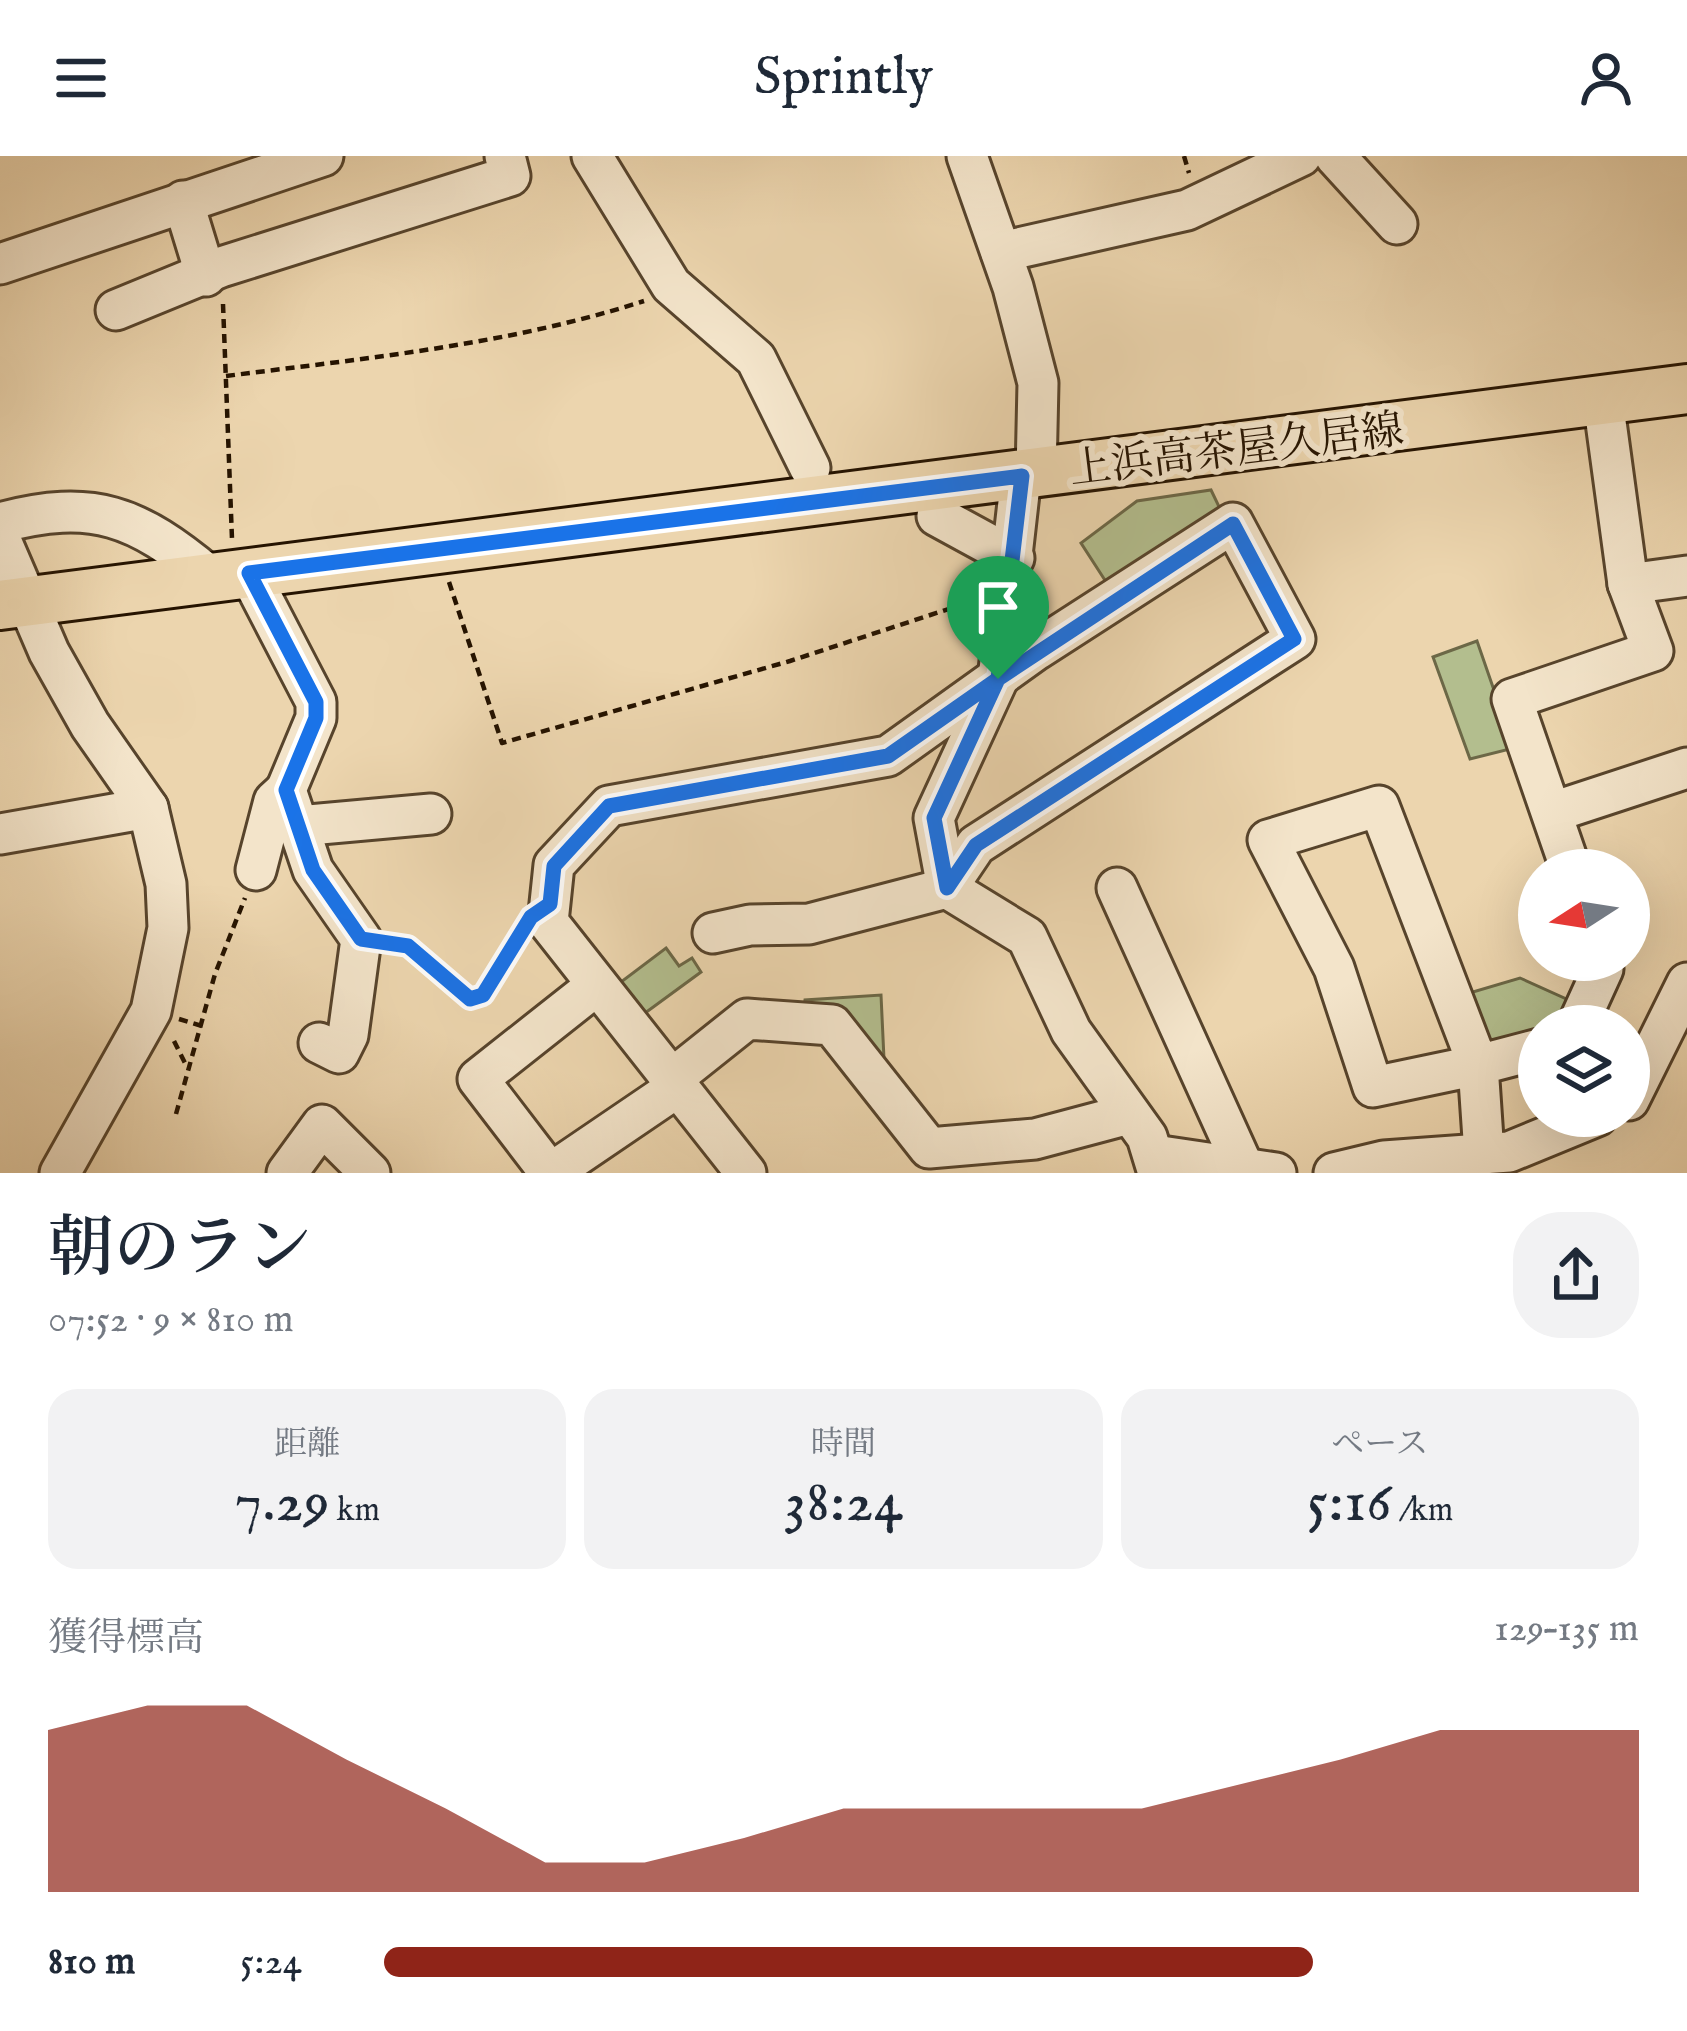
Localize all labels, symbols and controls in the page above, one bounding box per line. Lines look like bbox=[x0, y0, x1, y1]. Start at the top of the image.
text: Sprintly bbox=[754, 44, 933, 113]
icon: menu bbox=[48, 45, 114, 111]
icon: person bbox=[1573, 45, 1639, 111]
street label: 上浜高茶屋久居線 bbox=[1066, 405, 1406, 498]
pin bbox=[947, 556, 1049, 679]
icon: arrive bbox=[965, 574, 1031, 640]
north arrow bbox=[1518, 849, 1650, 981]
map controls bbox=[1518, 849, 1650, 1137]
button: layers bbox=[1518, 1005, 1650, 1137]
text: 朝のラン bbox=[48, 1209, 312, 1293]
button: share bbox=[1513, 1212, 1639, 1338]
text: 07:52 · 9 × 810 m bbox=[48, 1296, 294, 1345]
text: 距離 bbox=[274, 1424, 340, 1466]
text: 時間 bbox=[810, 1424, 876, 1466]
text: ペース bbox=[1331, 1424, 1429, 1466]
text: 7.29 bbox=[234, 1466, 330, 1542]
text: 38:24 bbox=[784, 1466, 903, 1542]
text: 5:16 bbox=[1306, 1466, 1392, 1542]
text: km bbox=[330, 1490, 380, 1532]
text: /km bbox=[1392, 1490, 1453, 1532]
text: 129–135 m bbox=[1494, 1605, 1639, 1654]
text: 獲得標高 bbox=[48, 1615, 204, 1664]
text: 810 m bbox=[48, 1938, 135, 1987]
text: 5:24 bbox=[240, 1938, 302, 1987]

